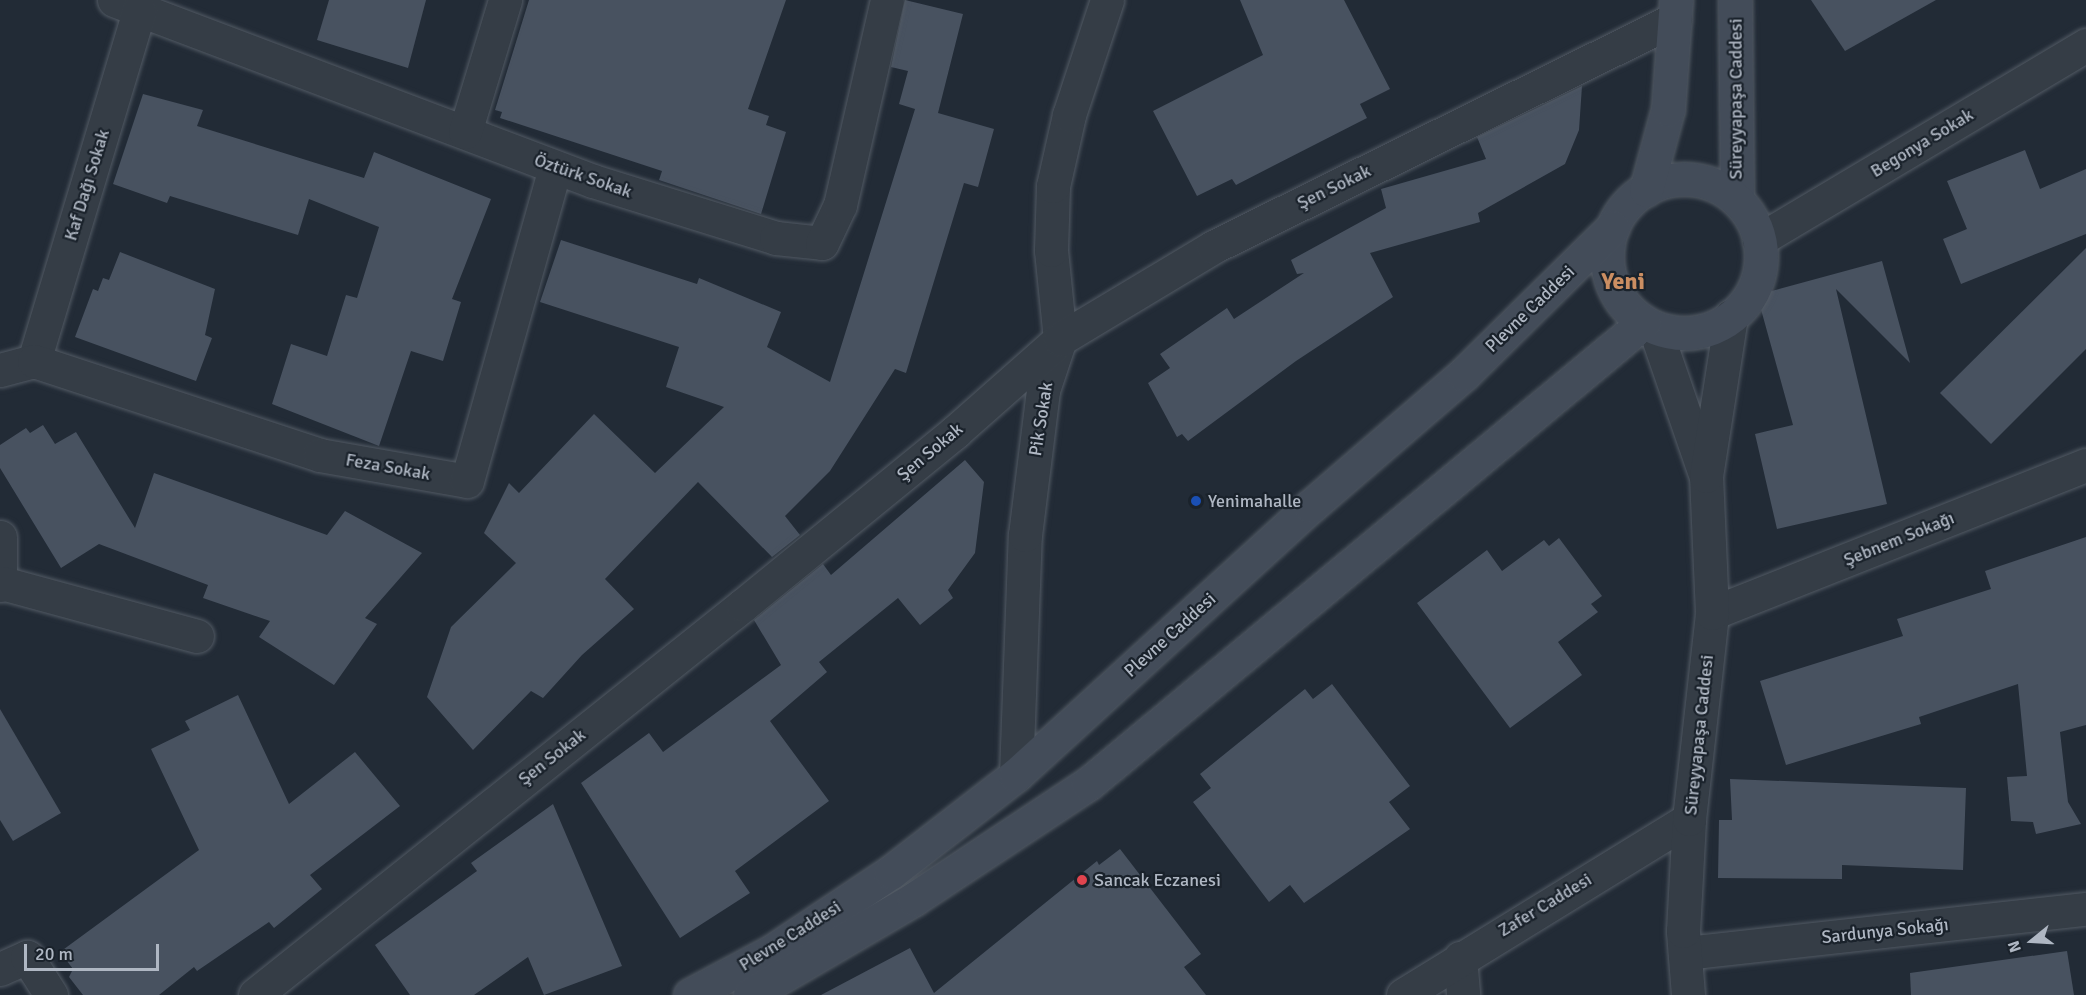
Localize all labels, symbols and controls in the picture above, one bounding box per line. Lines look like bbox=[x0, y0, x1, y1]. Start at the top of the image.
street label: Süreyyapaşa Caddesi bbox=[1725, 18, 1747, 180]
street label: Begonya Sokak bbox=[1867, 104, 1977, 182]
street label: Kaf Dağı Sokak bbox=[60, 127, 114, 243]
street label: Öztürk Sokak bbox=[531, 149, 635, 203]
street label: Şen Sokak bbox=[1294, 160, 1374, 214]
street label: Plevne Caddesi bbox=[1481, 261, 1579, 357]
district label: Yeni bbox=[1601, 268, 1645, 296]
street label: Pik Sokak bbox=[1024, 380, 1058, 458]
street label: Şen Sokak bbox=[893, 418, 967, 486]
street label: Feza Sokak bbox=[344, 449, 432, 485]
place label: Yenimahalle bbox=[1208, 490, 1301, 512]
marker: Yenimahalle bbox=[1189, 494, 1203, 508]
street label: Şebnem Sokağı bbox=[1841, 507, 1957, 571]
street label: Plevne Caddesi bbox=[1120, 588, 1220, 682]
street label: Süreyyapaşa Caddesi bbox=[1680, 654, 1718, 816]
street label: Şen Sokak bbox=[514, 724, 590, 790]
place label: Sancak Eczanesi bbox=[1094, 869, 1221, 891]
street label: Zafer Caddesi bbox=[1494, 869, 1596, 941]
marker: Sancak Eczanesi bbox=[1075, 873, 1089, 887]
street label: Plevne Caddesi bbox=[735, 896, 845, 976]
north arrow bbox=[2002, 911, 2062, 971]
street label: Sardunya Sokağı bbox=[1820, 914, 1950, 948]
scale bar bbox=[27, 932, 162, 970]
text: N bbox=[2004, 938, 2026, 955]
text: 20 m bbox=[35, 943, 73, 965]

